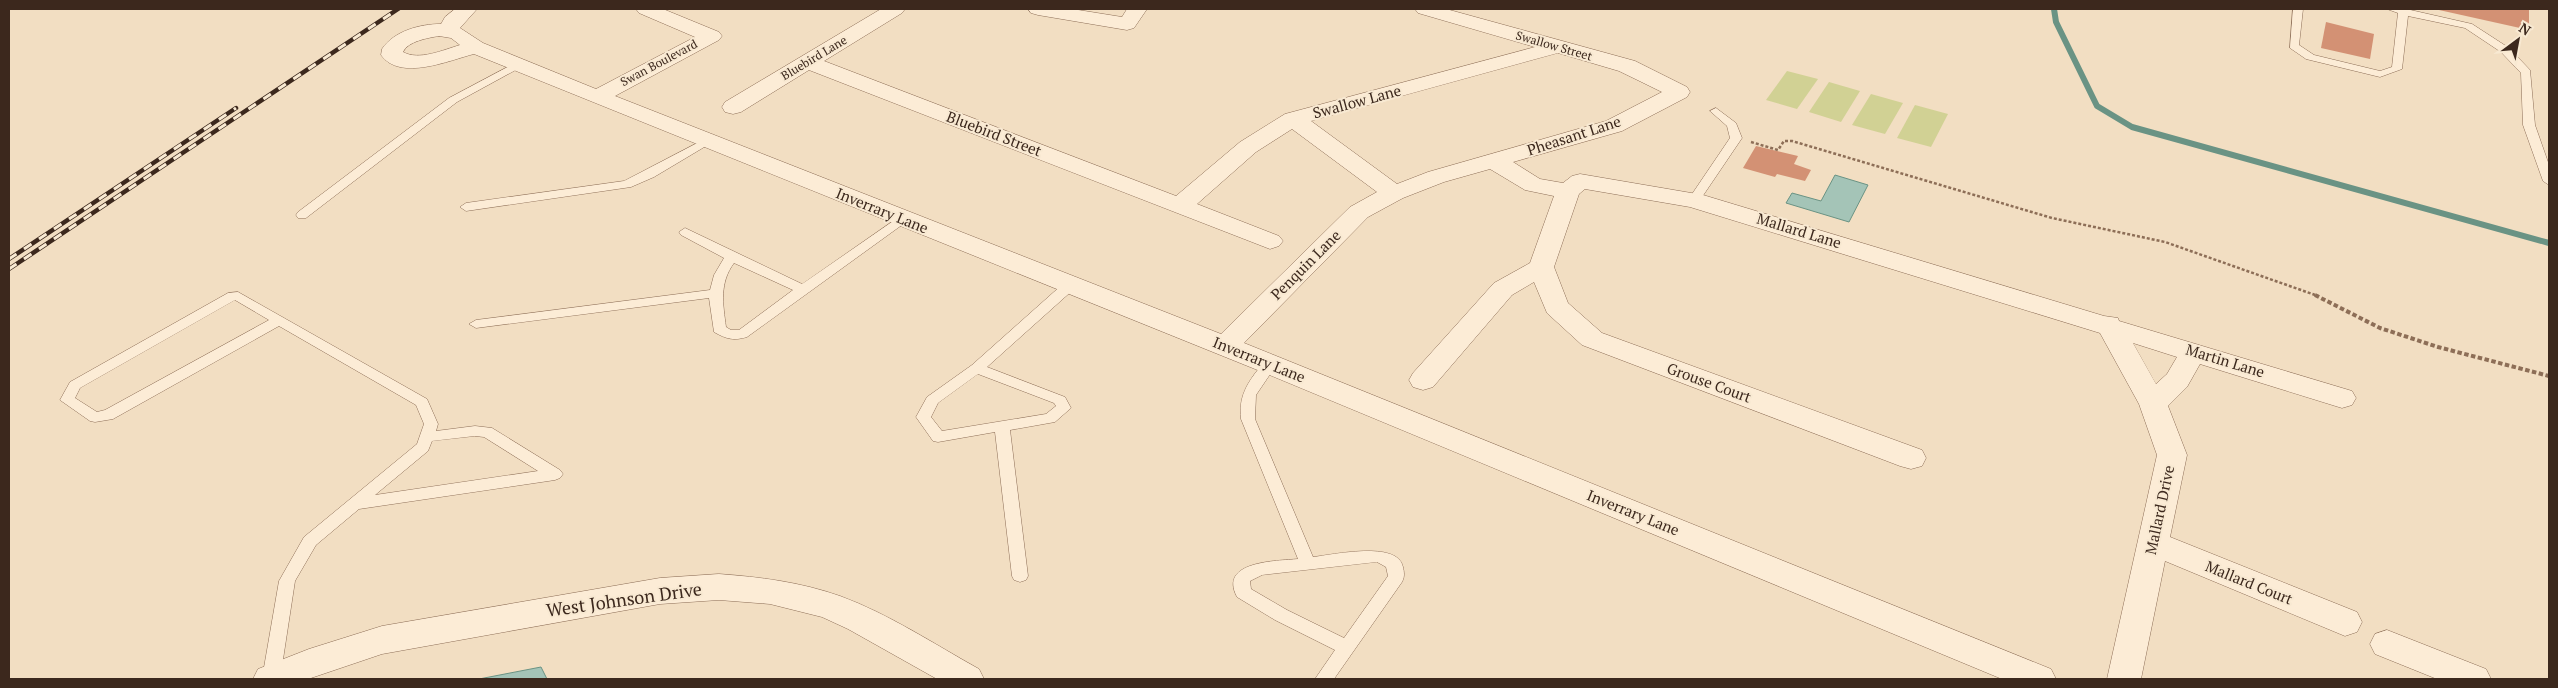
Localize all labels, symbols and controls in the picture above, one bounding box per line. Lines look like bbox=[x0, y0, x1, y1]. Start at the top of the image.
north arrow bbox=[2493, 15, 2543, 65]
text: N bbox=[2516, 18, 2535, 40]
street label: Swallow Street bbox=[1514, 27, 1595, 64]
street label: Bluebird Lane bbox=[778, 32, 849, 83]
street label: Swan Boulevard bbox=[618, 36, 700, 89]
street label: Swallow Lane bbox=[1310, 80, 1403, 122]
street label: Bluebird Street bbox=[944, 106, 1045, 161]
street label: Pheasant Lane bbox=[1524, 111, 1623, 160]
street label: Inverrary Lane bbox=[833, 183, 931, 238]
street label: Mallard Lane bbox=[1755, 208, 1844, 252]
street label: Penquin Lane bbox=[1266, 225, 1345, 304]
street label: Inverrary Lane bbox=[1210, 332, 1308, 387]
street label: Martin Lane bbox=[2184, 339, 2267, 381]
street label: Grouse Court bbox=[1664, 358, 1755, 407]
street label: Mallard Drive bbox=[2140, 463, 2178, 556]
street label: Inverrary Lane bbox=[1584, 485, 1682, 540]
street label: Mallard Court bbox=[2203, 555, 2296, 609]
street label: West Johnson Drive bbox=[545, 576, 703, 622]

